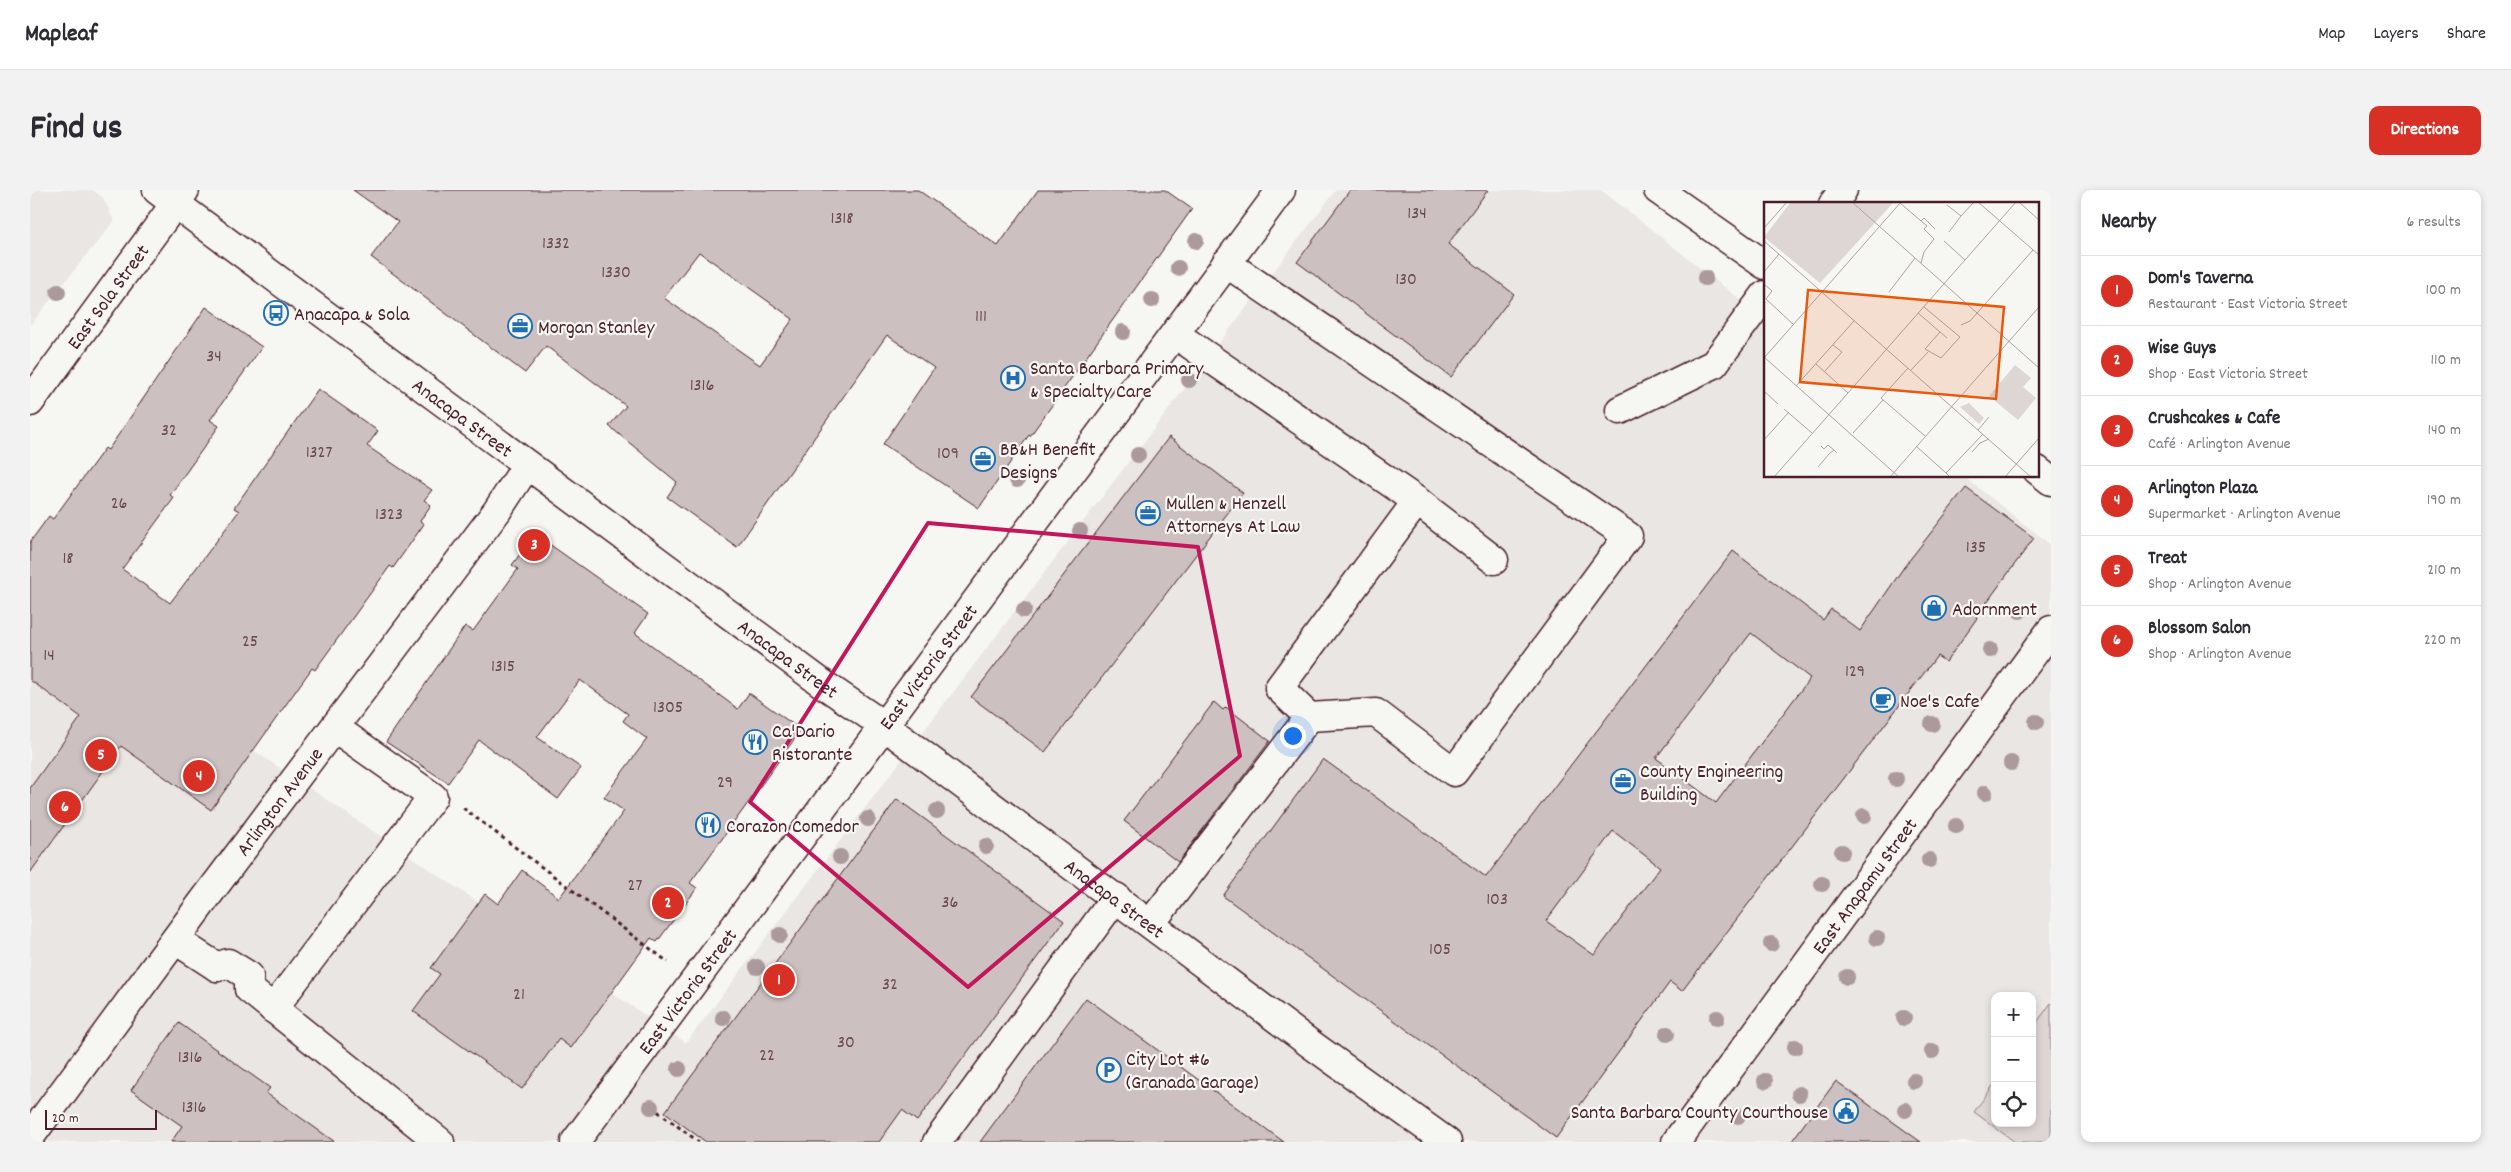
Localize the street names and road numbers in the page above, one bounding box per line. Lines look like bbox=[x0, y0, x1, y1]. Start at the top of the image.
street label: East Sola Street bbox=[62, 240, 158, 356]
street label: Anacapa Street bbox=[405, 373, 517, 466]
street label: East Victoria Street bbox=[874, 600, 986, 737]
street label: Anacapa Street bbox=[730, 614, 843, 707]
street label: Arlington Avenue bbox=[231, 742, 331, 863]
street label: East Anapamu Street bbox=[1807, 813, 1926, 961]
street label: Anacapa Street bbox=[1057, 854, 1169, 947]
street label: East Victoria Street bbox=[633, 924, 745, 1061]

